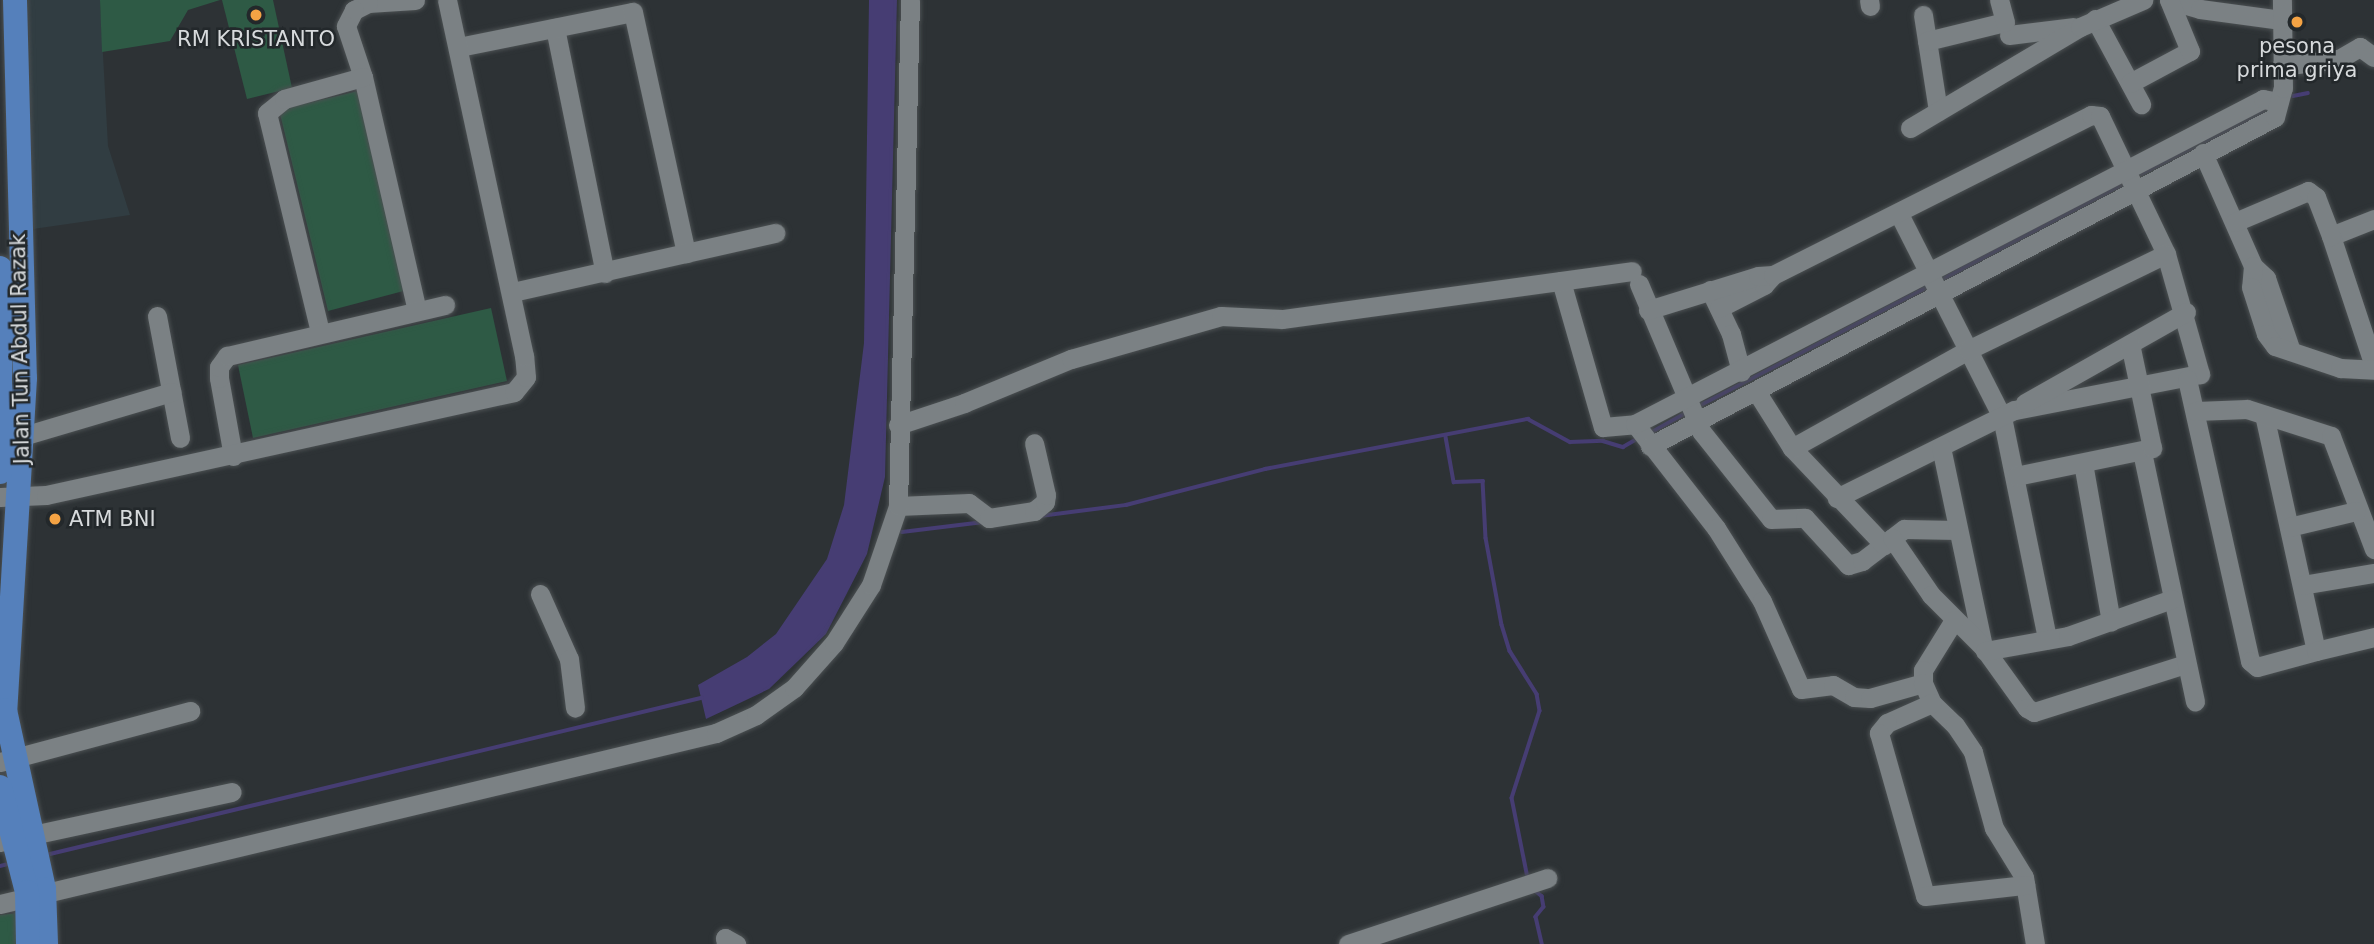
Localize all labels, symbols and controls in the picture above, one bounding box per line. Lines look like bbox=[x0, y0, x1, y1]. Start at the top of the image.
marker: RM KRISTANTO bbox=[248, 7, 264, 23]
marker: pesona prima griya bbox=[2289, 14, 2305, 30]
place label: RM KRISTANTO bbox=[177, 26, 335, 52]
place label: pesona prima griya bbox=[2237, 33, 2357, 83]
street label: Jalan Tun Abdul Razak bbox=[5, 234, 35, 464]
place label: ATM BNI bbox=[69, 506, 156, 532]
marker: ATM BNI bbox=[47, 511, 63, 527]

